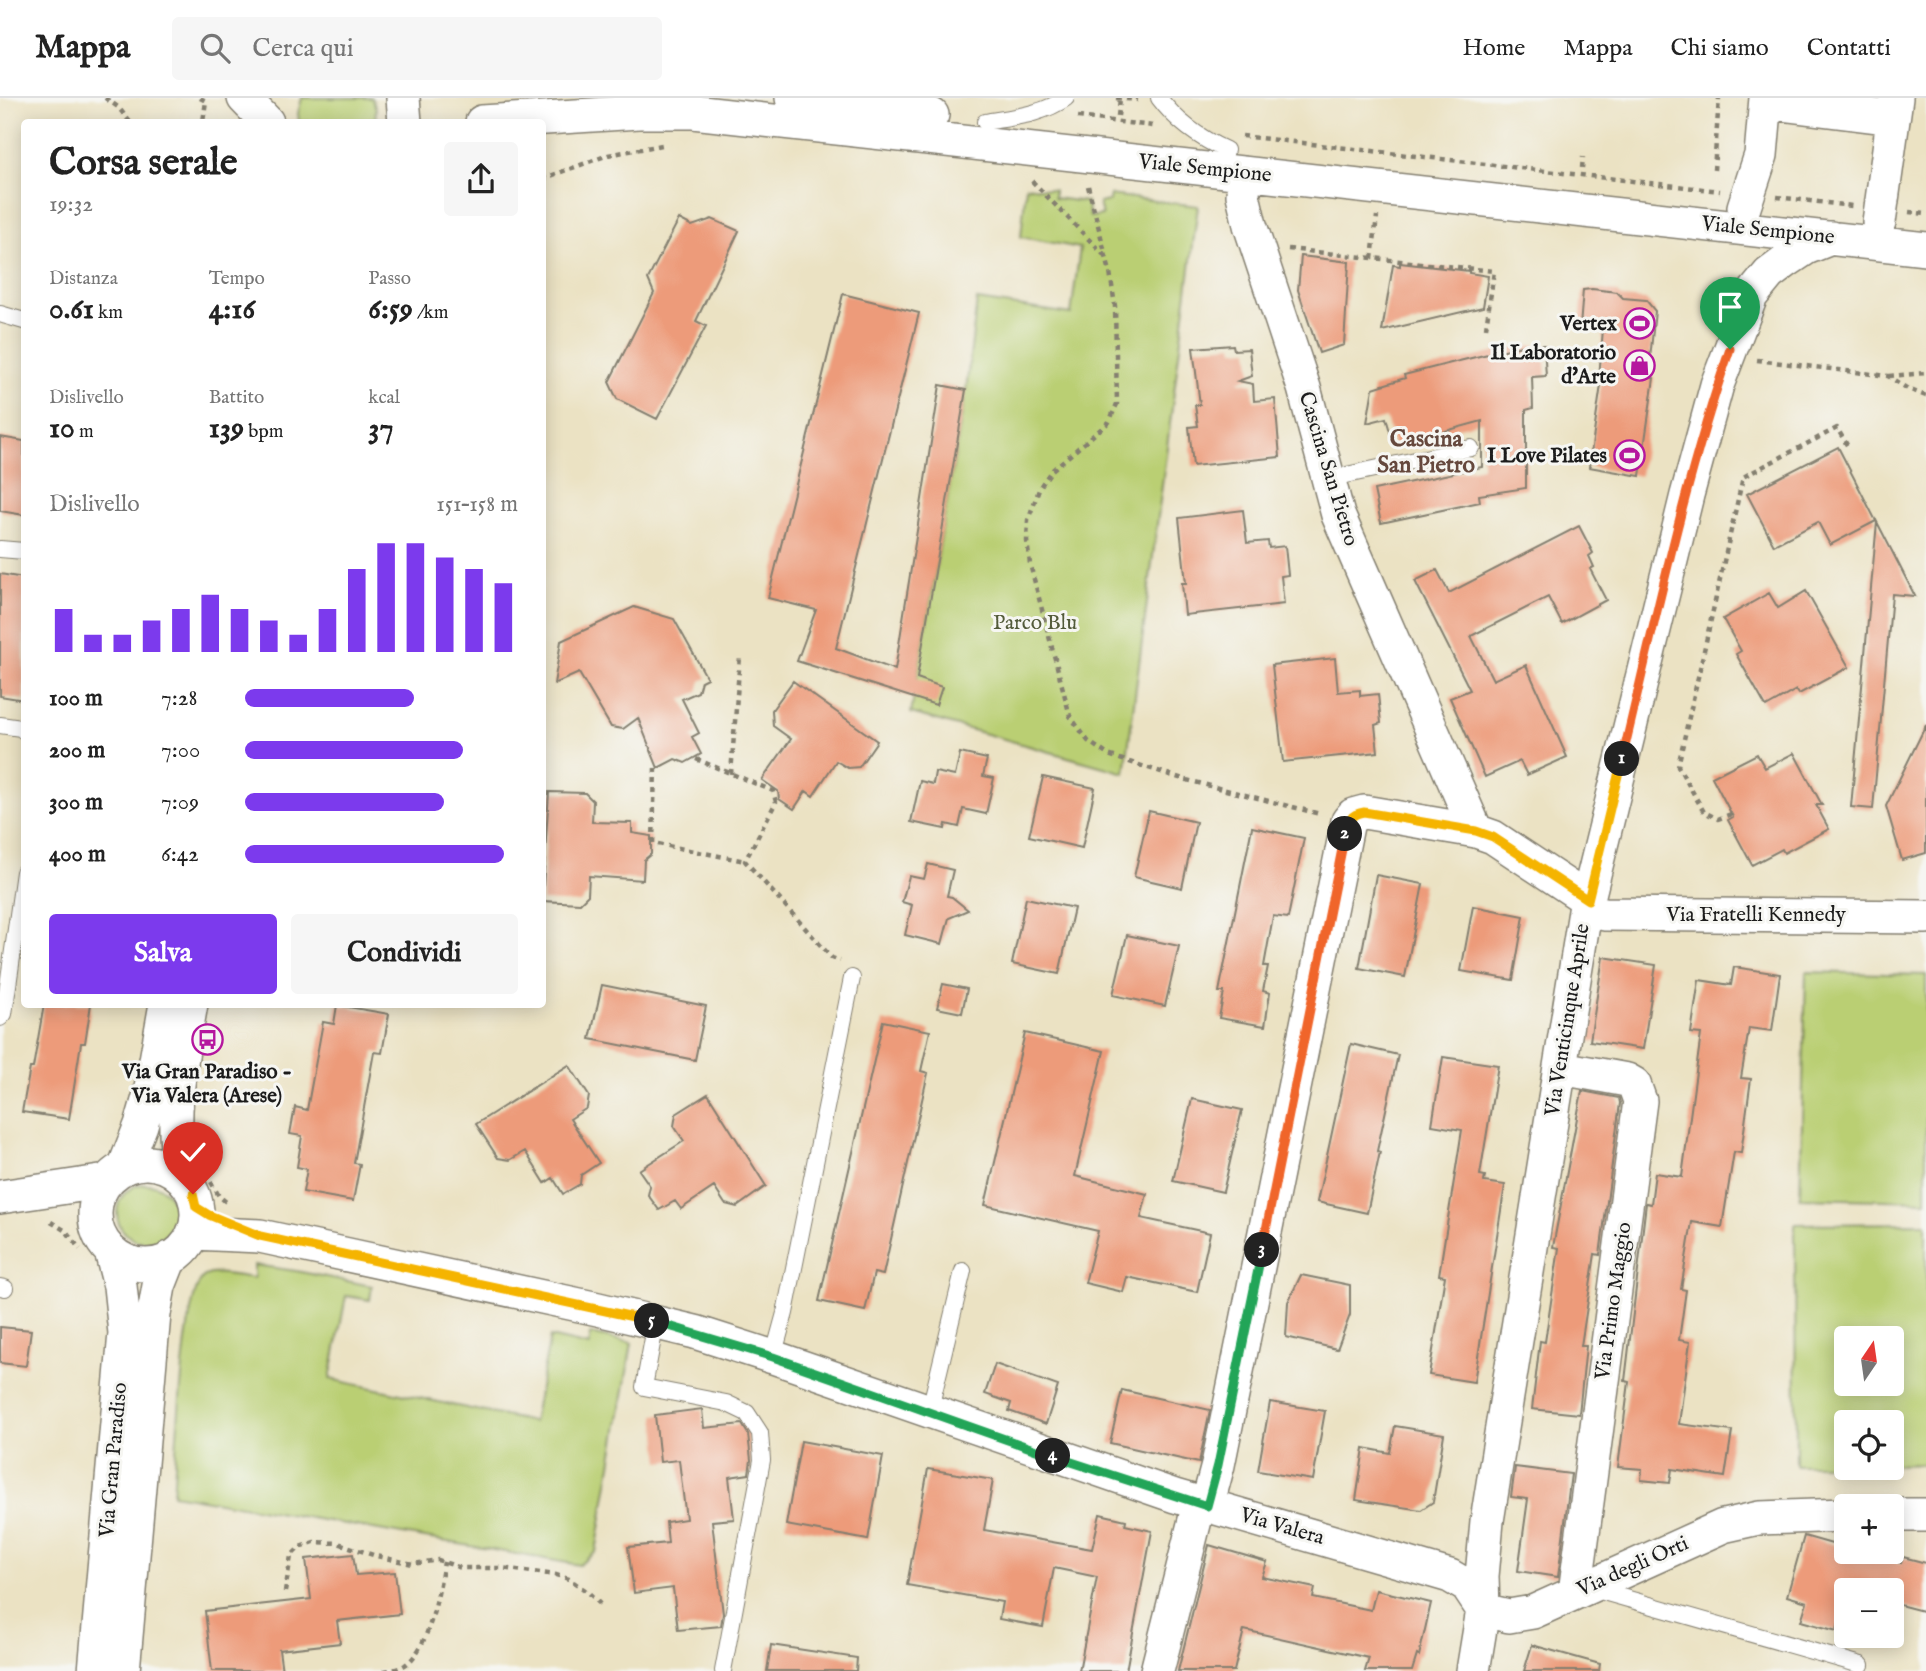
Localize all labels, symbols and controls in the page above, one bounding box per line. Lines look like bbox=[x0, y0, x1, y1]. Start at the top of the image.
search box bbox=[172, 17, 662, 80]
text: Mappa bbox=[35, 27, 130, 69]
icon: search bbox=[196, 29, 234, 67]
text: Cerca qui bbox=[252, 32, 354, 65]
text: Home bbox=[1463, 33, 1525, 64]
text: Mappa bbox=[1563, 33, 1633, 64]
text: Chi siamo bbox=[1671, 33, 1769, 64]
text: Contatti bbox=[1807, 33, 1891, 64]
text: Corsa serale bbox=[49, 140, 237, 188]
button: share bbox=[444, 142, 518, 216]
street label: Viale Sempione bbox=[1136, 148, 1273, 189]
text: 19:32 bbox=[49, 190, 93, 219]
street label: Viale Sempione bbox=[1699, 210, 1836, 251]
text: Distanza bbox=[49, 267, 118, 291]
text: Tempo bbox=[209, 267, 265, 291]
text: Passo bbox=[368, 267, 411, 291]
pin bbox=[1700, 277, 1760, 349]
icon: arrive bbox=[1711, 288, 1749, 326]
text: 0.61 bbox=[49, 291, 94, 329]
text: 4:16 bbox=[209, 291, 255, 329]
text: 6:59 bbox=[368, 291, 413, 329]
text: km bbox=[94, 301, 123, 325]
text: /km bbox=[413, 301, 448, 325]
sports icon: Vertex bbox=[1623, 307, 1657, 341]
place label: Vertex bbox=[1559, 311, 1618, 338]
place label: Il Laboratorio d'Arte bbox=[1490, 340, 1617, 391]
shop icon: Il Laboratorio d'Arte bbox=[1622, 348, 1656, 382]
text: Dislivello bbox=[49, 386, 124, 410]
text: Battito bbox=[209, 386, 264, 410]
text: kcal bbox=[368, 386, 400, 410]
street label: Cascina San Pietro bbox=[1292, 388, 1364, 550]
text: 10 bbox=[49, 410, 75, 448]
text: 139 bbox=[209, 410, 244, 448]
text: 37 bbox=[368, 410, 394, 448]
text: m bbox=[75, 420, 94, 444]
text: bpm bbox=[244, 420, 283, 444]
district label: Cascina San Pietro bbox=[1377, 425, 1475, 480]
sports icon: I Love Pilates bbox=[1613, 439, 1647, 473]
place label: I Love Pilates bbox=[1487, 443, 1607, 470]
text: Dislivello bbox=[49, 490, 140, 519]
text: 151–158 m bbox=[436, 490, 518, 519]
park label: Parco Blu bbox=[993, 610, 1077, 637]
text: 100 m bbox=[49, 684, 103, 713]
text: 7:28 bbox=[161, 684, 198, 713]
text: 200 m bbox=[49, 736, 105, 765]
text: 7:00 bbox=[161, 736, 200, 765]
pin: 1 bbox=[1604, 742, 1640, 776]
text: 1 bbox=[1618, 746, 1625, 770]
text: 300 m bbox=[49, 788, 103, 817]
text: 7:09 bbox=[161, 788, 199, 817]
pin: 2 bbox=[1328, 816, 1362, 852]
text: 2 bbox=[1340, 821, 1349, 845]
text: 400 m bbox=[49, 840, 106, 869]
text: 6:42 bbox=[161, 840, 199, 869]
street label: Via Fratelli Kennedy bbox=[1665, 902, 1846, 929]
button: Salva bbox=[49, 914, 277, 994]
button: Condividi bbox=[291, 914, 518, 994]
street label: Via Venticinque Aprile bbox=[1539, 921, 1597, 1119]
bus stop icon: Via Gran Paradiso - Via Valera (Arese) bbox=[190, 1023, 224, 1057]
place label: Via Gran Paradiso - Via Valera (Arese) bbox=[121, 1059, 292, 1110]
pin bbox=[163, 1122, 223, 1194]
icon: check bbox=[174, 1133, 212, 1171]
street label: Via Primo Maggio bbox=[1589, 1220, 1638, 1383]
pin: 3 bbox=[1244, 1232, 1280, 1268]
text: 3 bbox=[1258, 1237, 1265, 1261]
pin: 5 bbox=[634, 1304, 670, 1338]
text: 5 bbox=[648, 1308, 655, 1332]
north arrow bbox=[1834, 1326, 1904, 1396]
map controls bbox=[1834, 1326, 1904, 1648]
street label: Via Gran Paradiso bbox=[94, 1381, 134, 1540]
button: locate bbox=[1834, 1410, 1904, 1480]
pin: 4 bbox=[1036, 1438, 1070, 1474]
text: 4 bbox=[1048, 1443, 1057, 1467]
button: + bbox=[1834, 1494, 1904, 1564]
street label: Via Valera bbox=[1236, 1502, 1328, 1552]
street label: Via degli Orti bbox=[1572, 1530, 1693, 1604]
button: − bbox=[1834, 1578, 1904, 1648]

